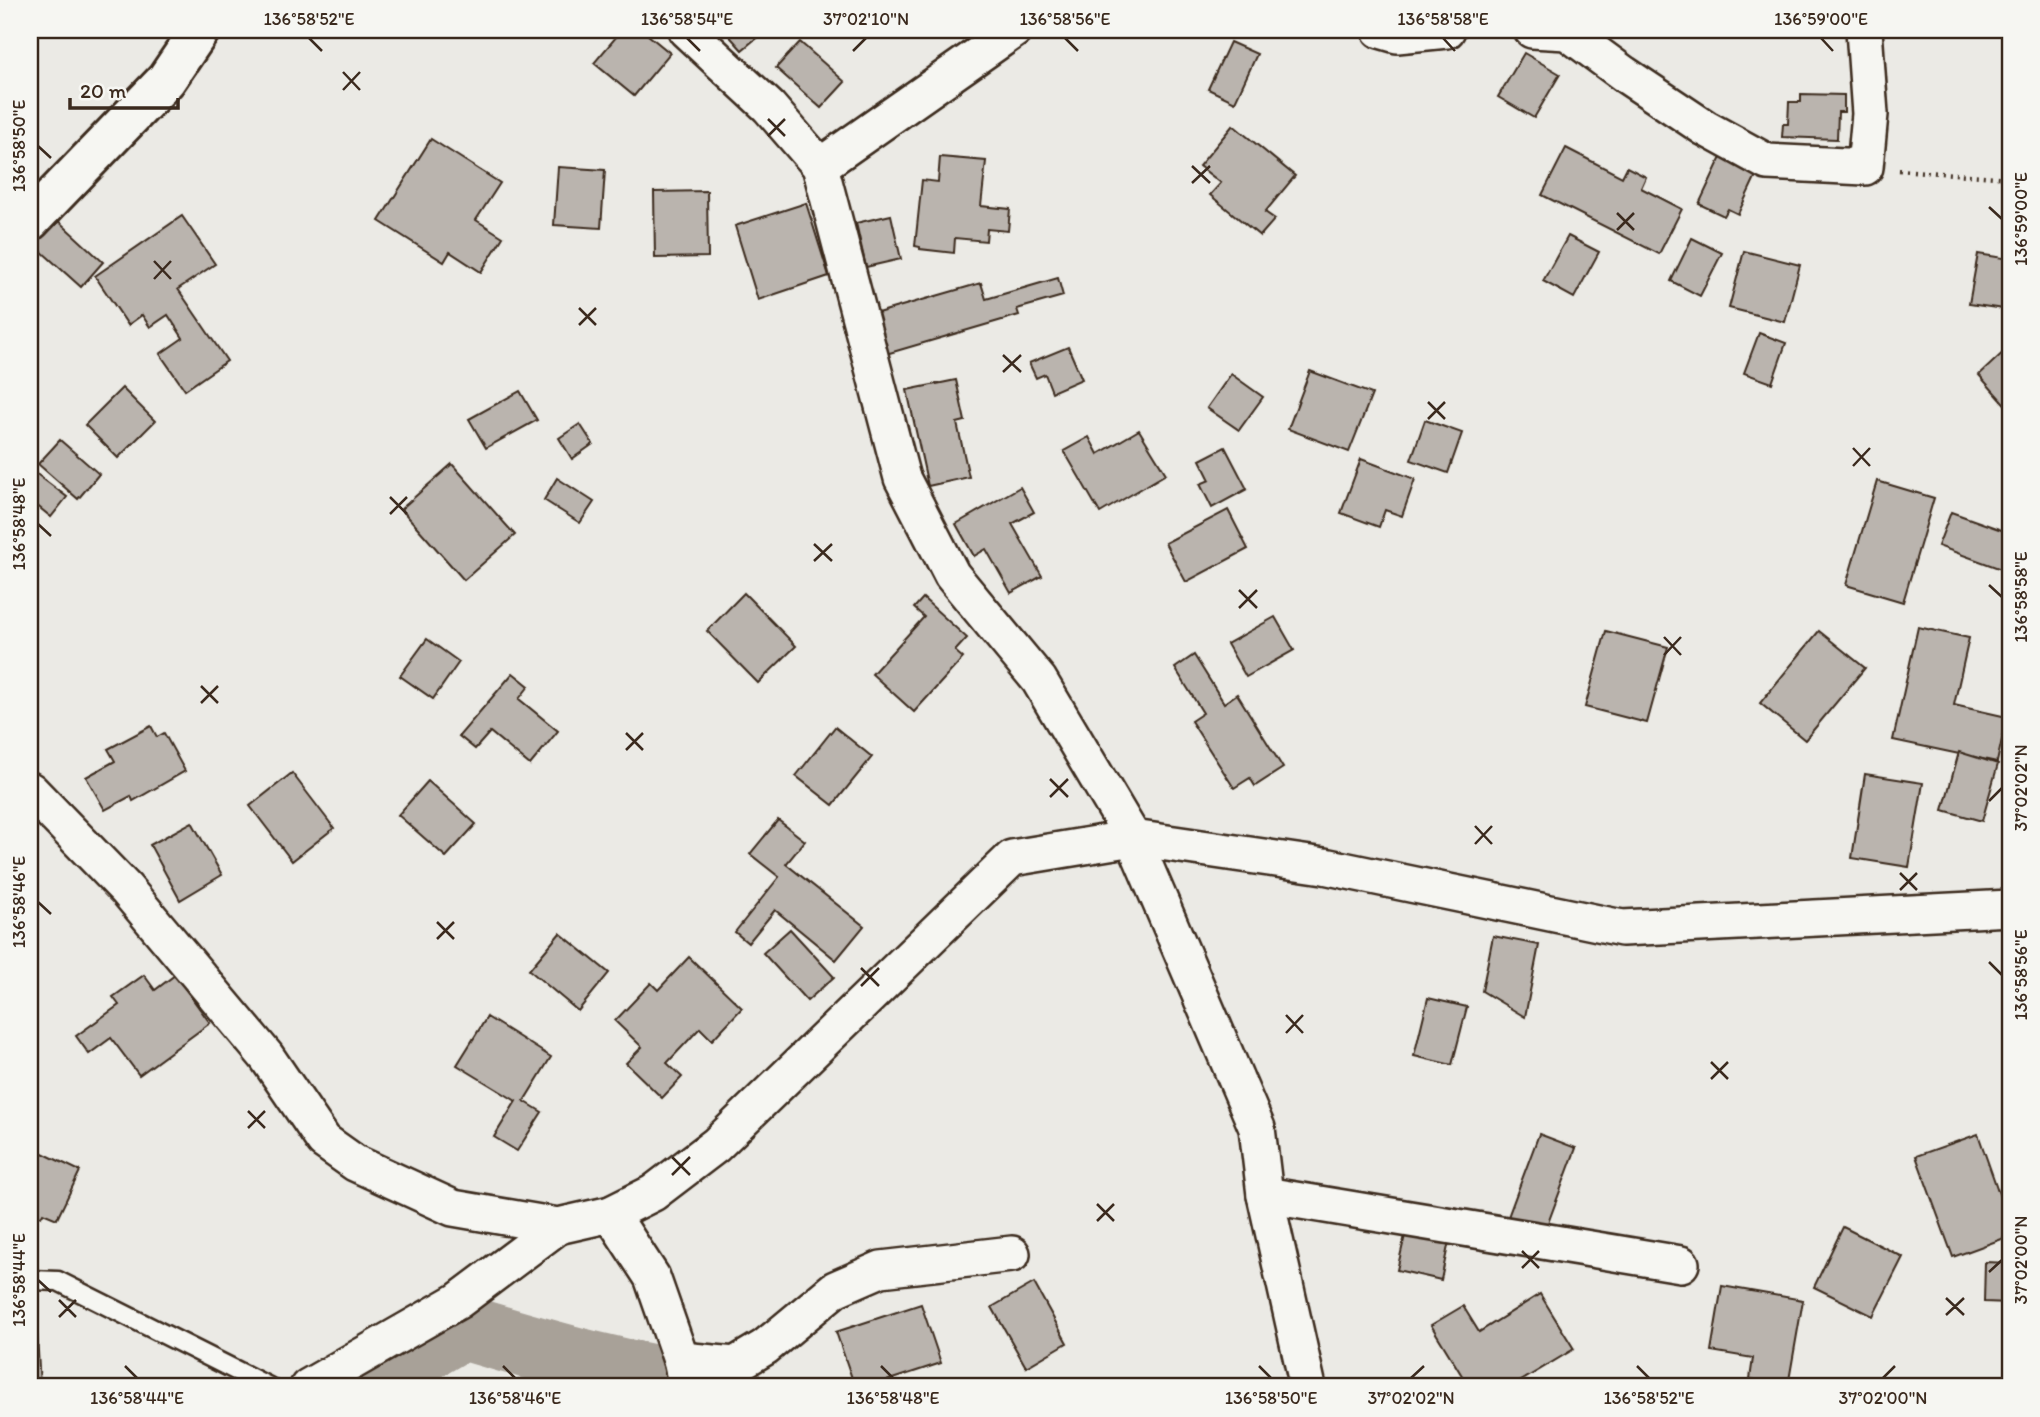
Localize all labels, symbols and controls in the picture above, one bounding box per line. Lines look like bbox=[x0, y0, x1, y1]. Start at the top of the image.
text: 136°58'52"E bbox=[263, 8, 355, 30]
text: 136°58'54"E bbox=[641, 8, 733, 30]
text: 37°02'10"N bbox=[823, 8, 909, 30]
text: 136°58'56"E bbox=[1019, 8, 1111, 30]
text: 136°58'58"E bbox=[1397, 8, 1489, 30]
text: 136°59'00"E bbox=[1774, 8, 1868, 30]
scale bar bbox=[70, 66, 178, 110]
text: 20 m bbox=[80, 78, 127, 103]
text: 136°58'50"E bbox=[8, 100, 30, 192]
text: 136°59'00"E bbox=[2010, 172, 2032, 266]
text: 136°58'48"E bbox=[8, 478, 30, 570]
text: 136°58'58"E bbox=[2010, 551, 2032, 643]
text: 37°02'02"N bbox=[2010, 744, 2032, 832]
text: 136°58'46"E bbox=[8, 856, 30, 948]
text: 136°58'56"E bbox=[2010, 929, 2032, 1021]
text: 37°02'00"N bbox=[2010, 1216, 2032, 1304]
text: 136°58'44"E bbox=[8, 1233, 30, 1327]
text: 136°58'44"E bbox=[90, 1387, 184, 1409]
text: 136°58'46"E bbox=[469, 1387, 561, 1409]
text: 136°58'48"E bbox=[847, 1387, 939, 1409]
text: 136°58'50"E bbox=[1225, 1387, 1317, 1409]
text: 37°02'02"N bbox=[1367, 1387, 1455, 1409]
text: 136°58'52"E bbox=[1603, 1387, 1695, 1409]
text: 37°02'00"N bbox=[1839, 1387, 1927, 1409]

